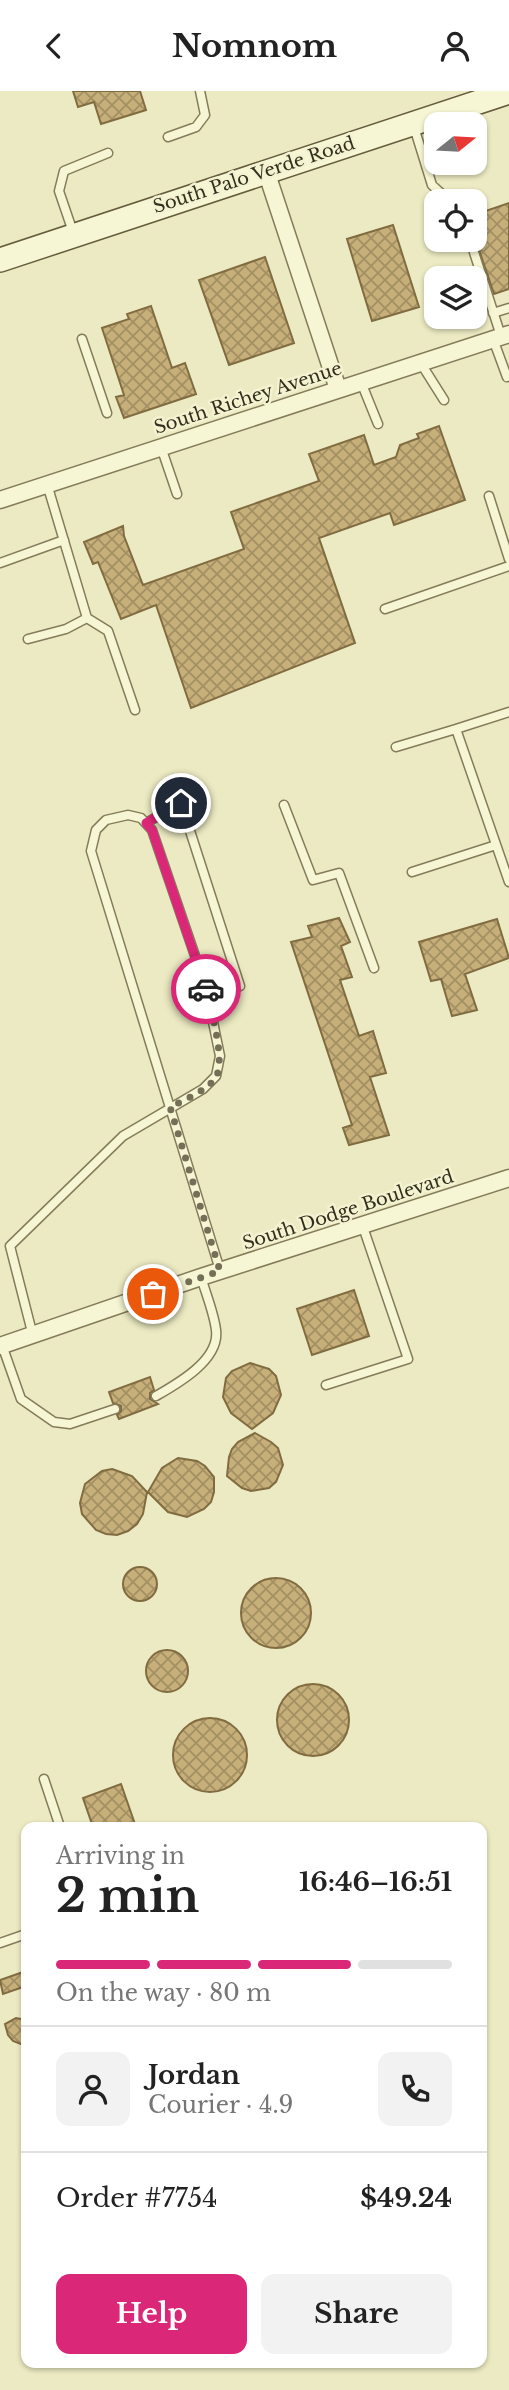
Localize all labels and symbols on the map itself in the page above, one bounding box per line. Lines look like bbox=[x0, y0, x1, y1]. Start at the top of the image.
north arrow bbox=[424, 112, 486, 175]
street label: South Palo Verde Road bbox=[150, 132, 358, 218]
street label: South Richey Avenue bbox=[151, 357, 345, 439]
pin bbox=[151, 773, 211, 833]
courier bbox=[171, 954, 241, 1024]
street label: South Dodge Boulevard bbox=[240, 1165, 456, 1255]
pin bbox=[123, 1264, 183, 1324]

